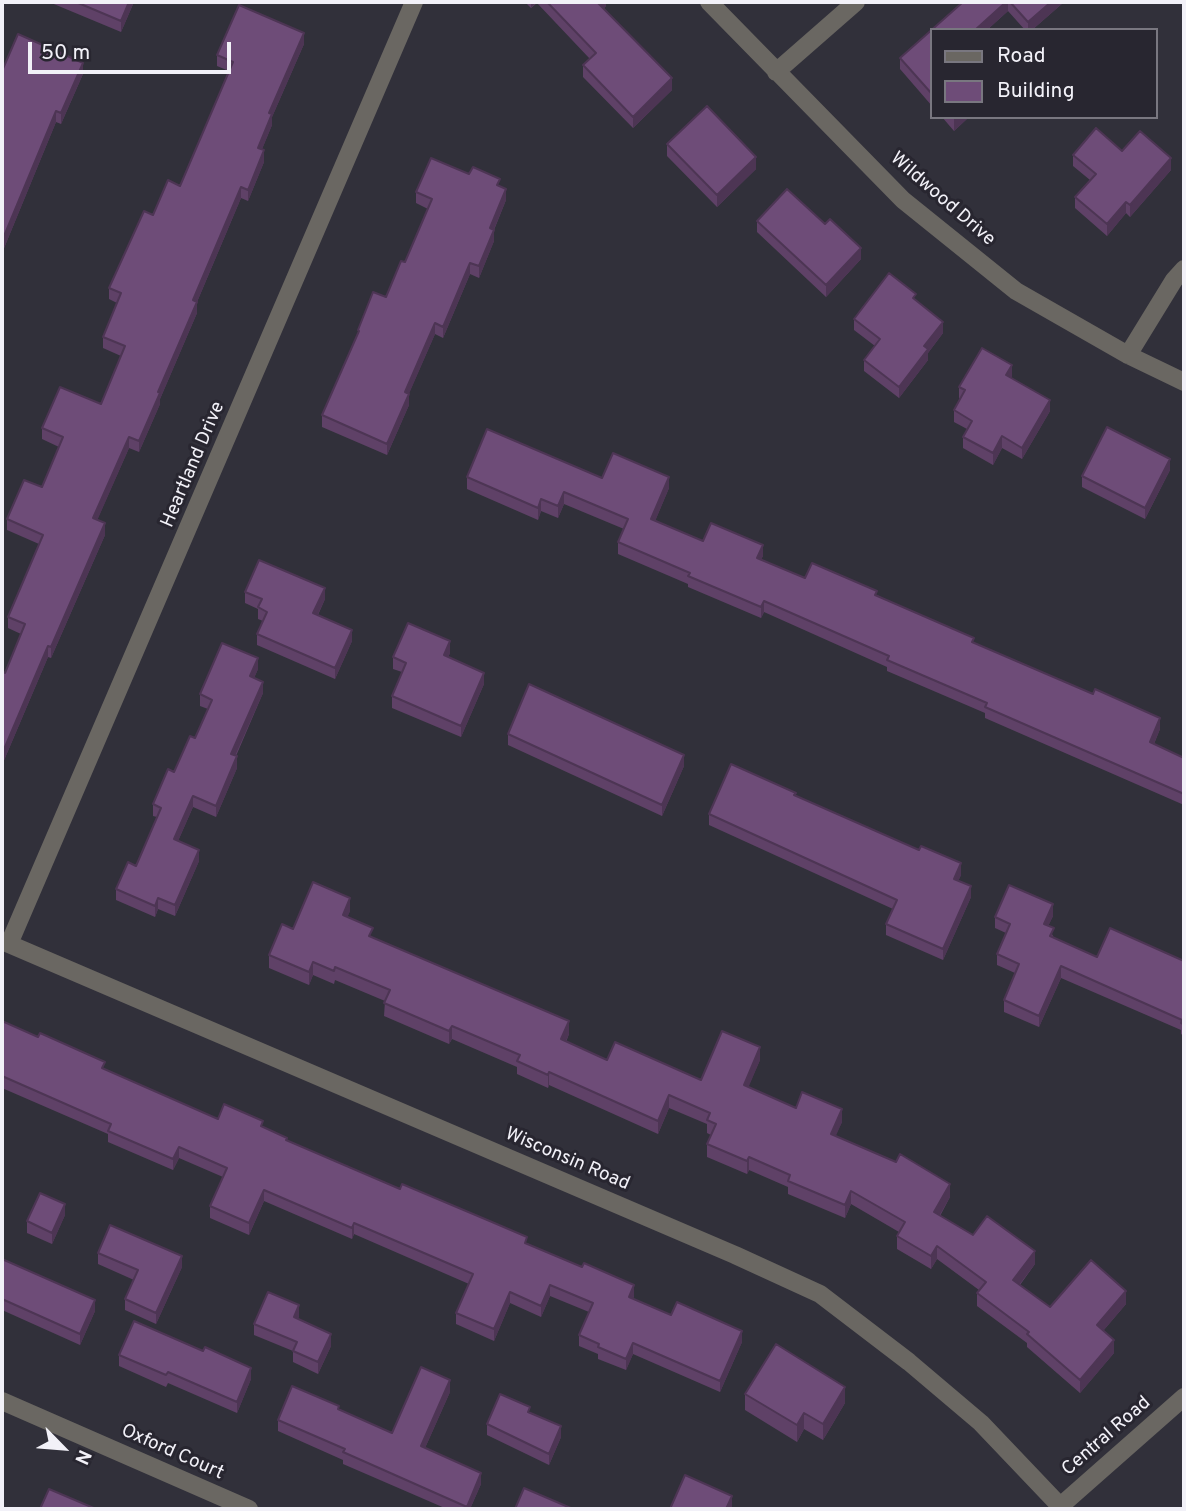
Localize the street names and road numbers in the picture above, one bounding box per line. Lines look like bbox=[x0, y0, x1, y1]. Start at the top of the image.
street label: Wildwood Drive bbox=[885, 148, 999, 252]
street label: Heartland Drive bbox=[157, 399, 231, 531]
street label: Wisconsin Road bbox=[501, 1123, 633, 1197]
street label: Central Road bbox=[1058, 1392, 1156, 1482]
street label: Oxford Court bbox=[117, 1420, 227, 1486]

